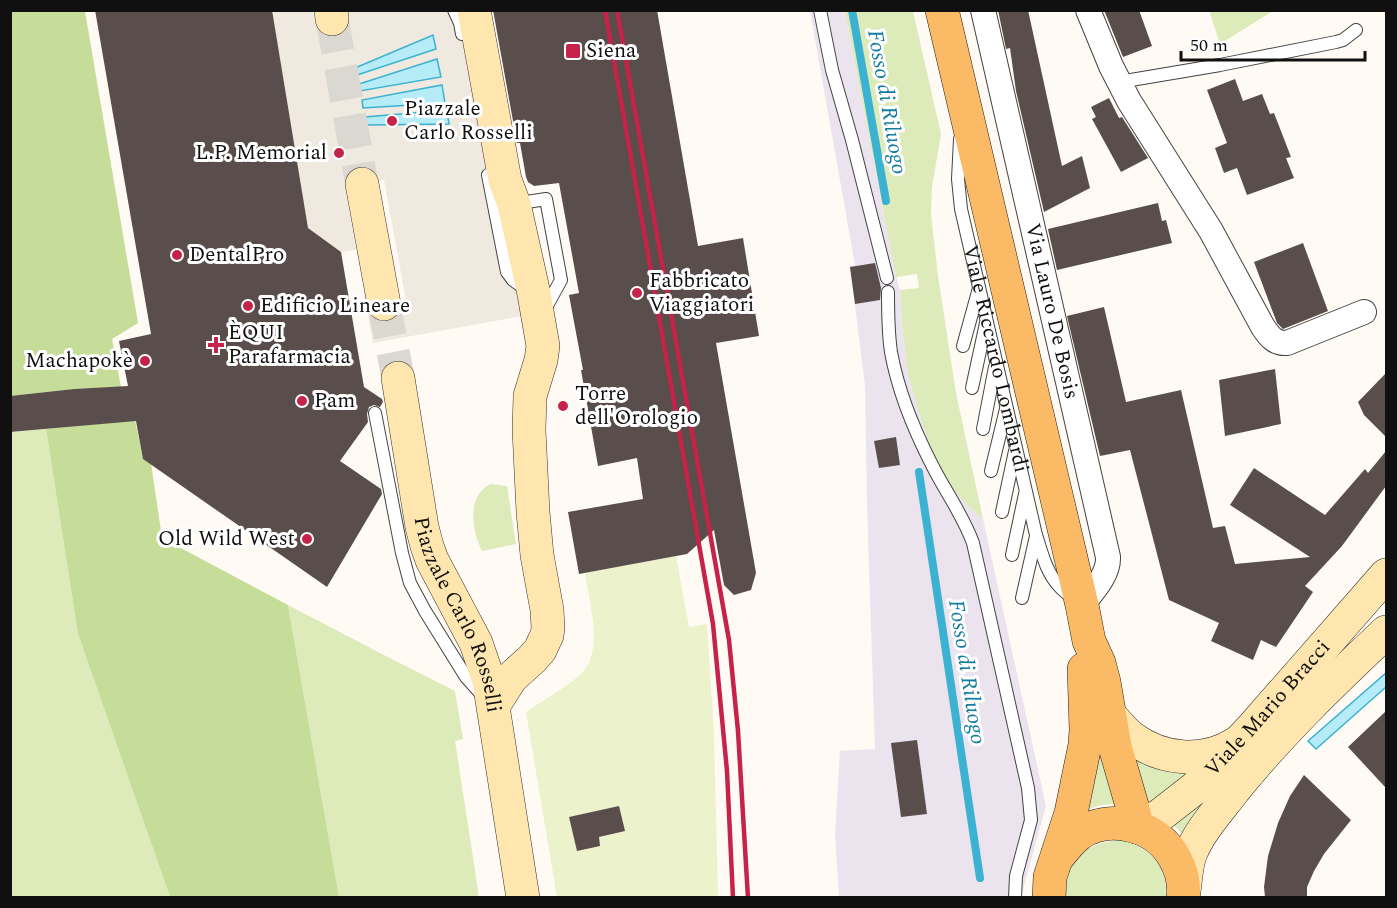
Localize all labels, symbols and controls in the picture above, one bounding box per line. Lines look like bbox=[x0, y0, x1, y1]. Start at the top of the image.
scale bar bbox=[1181, 24, 1366, 62]
water label: Fosso di Riluogo bbox=[858, 27, 916, 177]
text: 50 m bbox=[1190, 32, 1228, 59]
place label: Siena bbox=[586, 35, 637, 67]
marker: Siena bbox=[564, 42, 582, 60]
place label: Piazzale Carlo Rosselli bbox=[404, 93, 533, 149]
marker: Piazzale Carlo Rosselli bbox=[385, 114, 399, 128]
place label: L.P. Memorial bbox=[195, 137, 327, 169]
marker: L.P. Memorial bbox=[332, 146, 346, 160]
street label: Via Lauro De Bosis bbox=[1016, 220, 1087, 402]
place label: DentalPro bbox=[189, 239, 284, 271]
street label: Viale Riccardo Lombardi bbox=[954, 242, 1037, 476]
marker: DentalPro bbox=[170, 248, 184, 262]
place label: Fabbricato Viaggiatori bbox=[649, 265, 754, 321]
marker: Fabbricato Viaggiatori bbox=[630, 286, 644, 300]
place label: Edificio Lineare bbox=[260, 290, 410, 322]
marker: Edificio Lineare bbox=[241, 299, 255, 313]
place label: ÈQUI Parafarmacia bbox=[228, 317, 351, 373]
marker: ÈQUI Parafarmacia bbox=[209, 338, 223, 352]
place label: Machapokè bbox=[25, 345, 133, 377]
marker: Machapokè bbox=[138, 354, 152, 368]
place label: Torre dell'Orologio bbox=[575, 378, 698, 434]
place label: Pam bbox=[314, 385, 355, 417]
marker: Pam bbox=[295, 394, 309, 408]
marker: Torre dell'Orologio bbox=[556, 399, 570, 413]
street label: Piazzale Carlo Rosselli bbox=[405, 514, 510, 715]
place label: Old Wild West bbox=[158, 523, 295, 555]
marker: Old Wild West bbox=[300, 532, 314, 546]
water label: Fosso di Riluogo bbox=[939, 597, 995, 747]
street label: Viale Mario Bracci bbox=[1197, 633, 1338, 784]

